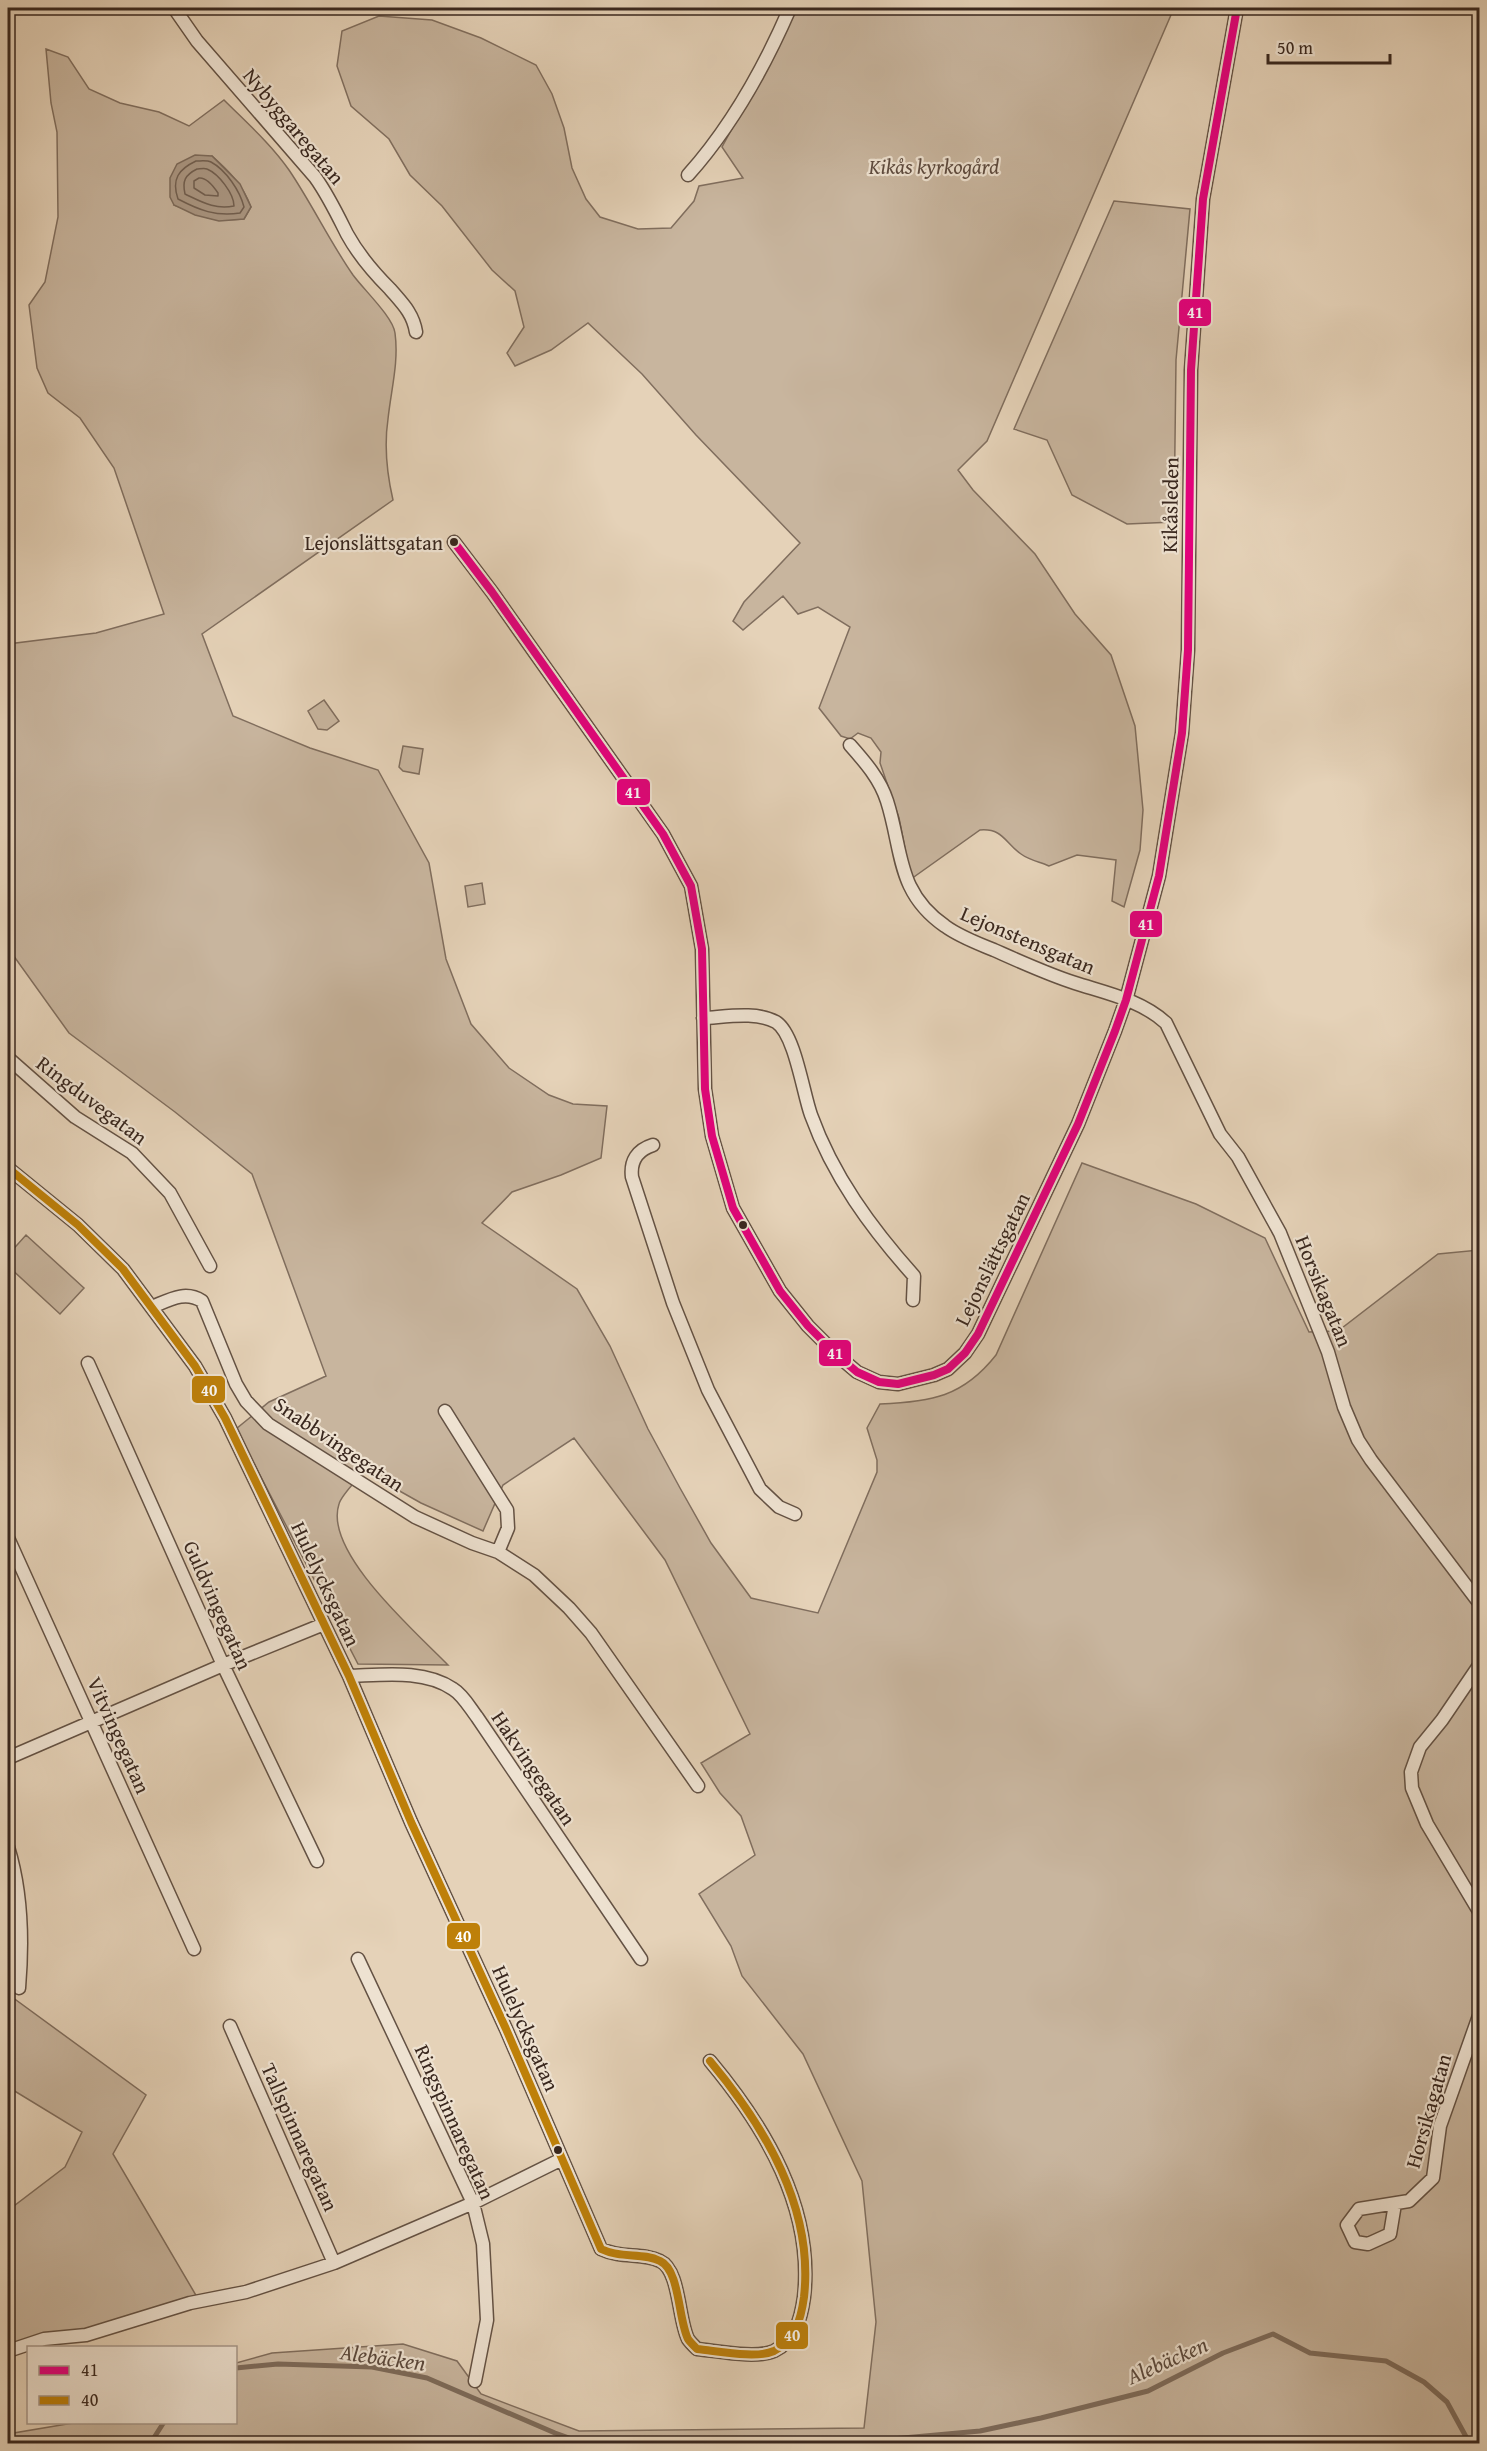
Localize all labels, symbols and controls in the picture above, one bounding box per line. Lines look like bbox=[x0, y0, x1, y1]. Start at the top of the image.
scale bar bbox=[1268, 27, 1390, 65]
text: 50 m bbox=[1277, 34, 1313, 61]
street label: Nybyggaregatan bbox=[236, 61, 352, 191]
park label: Kikås kyrkogård bbox=[868, 151, 999, 182]
line badge: 41 bbox=[1178, 298, 1212, 327]
text: 41 bbox=[1187, 300, 1203, 324]
street label: Kikåsleden bbox=[1154, 457, 1186, 553]
place label: Lejonslättsgatan bbox=[305, 528, 443, 557]
marker: Lejonslättsgatan bbox=[448, 536, 460, 548]
line badge: 41 bbox=[616, 778, 651, 806]
text: 41 bbox=[625, 780, 641, 804]
street label: Lejonstensgatan bbox=[956, 898, 1100, 982]
line badge: 41 bbox=[1129, 910, 1163, 938]
text: 41 bbox=[1138, 912, 1154, 936]
street label: Ringduvegatan bbox=[30, 1048, 154, 1152]
street label: Lejonslättsgatan bbox=[946, 1187, 1038, 1331]
unlabelled marker bbox=[737, 1219, 749, 1231]
street label: Horsikagatan bbox=[1288, 1231, 1360, 1352]
line badge: 41 bbox=[818, 1339, 852, 1367]
text: 41 bbox=[827, 1341, 843, 1365]
line badge: 40 bbox=[191, 1375, 226, 1404]
text: 40 bbox=[201, 1378, 217, 1402]
street label: Snabbvingegatan bbox=[267, 1389, 411, 1499]
street label: Hulelycksgatan bbox=[283, 1516, 369, 1652]
street label: Guldvingegatan bbox=[176, 1535, 260, 1675]
street label: Vitvingegatan bbox=[79, 1672, 159, 1799]
street label: Hakvingegatan bbox=[484, 1704, 584, 1832]
line badge: 40 bbox=[446, 1922, 481, 1950]
text: 40 bbox=[455, 1924, 471, 1948]
street label: Hulelycksgatan bbox=[484, 1960, 568, 2096]
street label: Ringspinnaregatan bbox=[407, 2039, 503, 2205]
street label: Horsikagatan bbox=[1397, 2050, 1459, 2172]
street label: Tallspinnaregatan bbox=[253, 2058, 347, 2216]
unlabelled marker bbox=[552, 2144, 564, 2156]
line badge: 40 bbox=[775, 2321, 809, 2350]
text: 40 bbox=[784, 2323, 800, 2347]
water label: Alebäcken bbox=[1120, 2328, 1213, 2392]
water label: Alebäcken bbox=[337, 2335, 428, 2379]
legend bbox=[27, 2346, 237, 2424]
text: 41 bbox=[81, 2356, 98, 2383]
text: 40 bbox=[81, 2386, 99, 2413]

